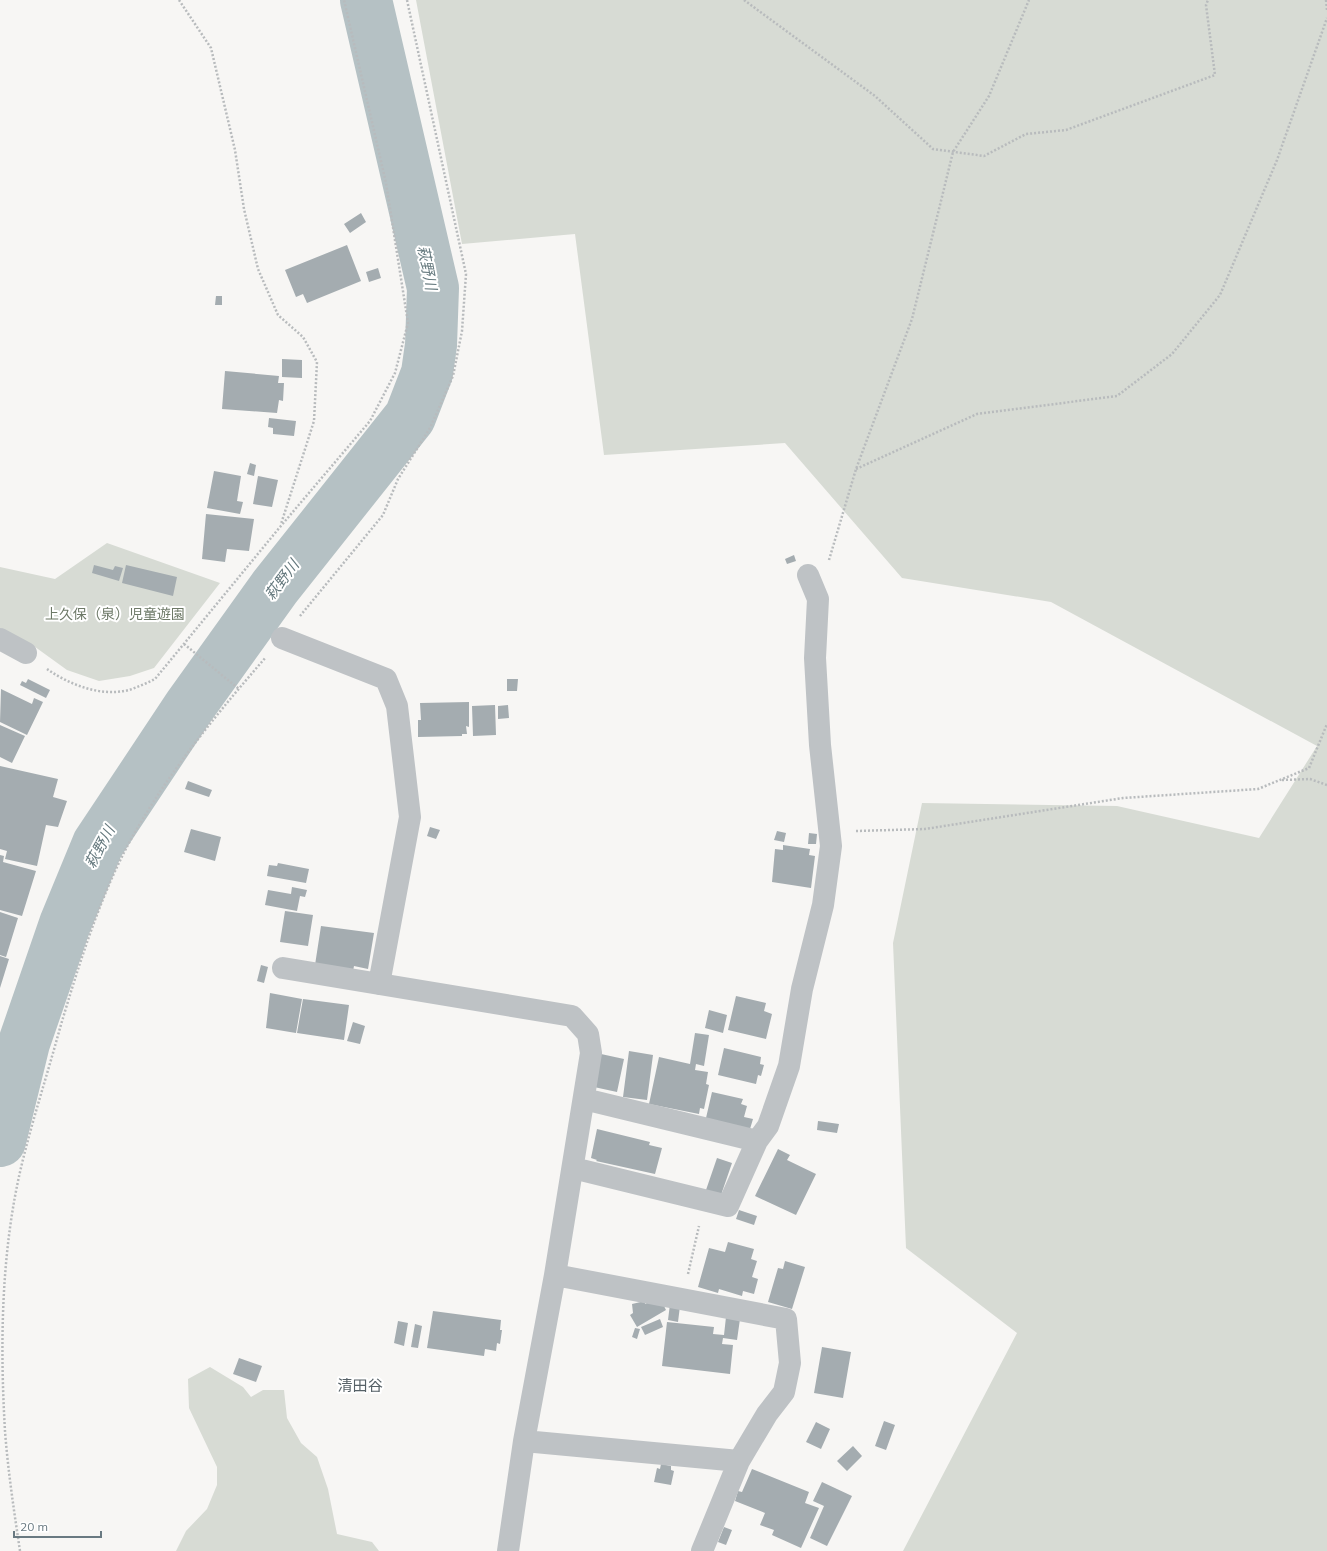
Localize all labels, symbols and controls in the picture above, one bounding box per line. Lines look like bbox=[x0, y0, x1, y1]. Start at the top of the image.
water label: 萩野川 bbox=[414, 244, 441, 294]
water label: 萩野川 bbox=[260, 554, 304, 603]
park label: 上久保（泉）児童遊園 bbox=[45, 605, 185, 623]
water label: 萩野川 bbox=[81, 821, 119, 871]
district label: 清田谷 bbox=[337, 1376, 383, 1395]
scale bar bbox=[14, 1513, 101, 1539]
text: 20 m bbox=[20, 1519, 48, 1534]

